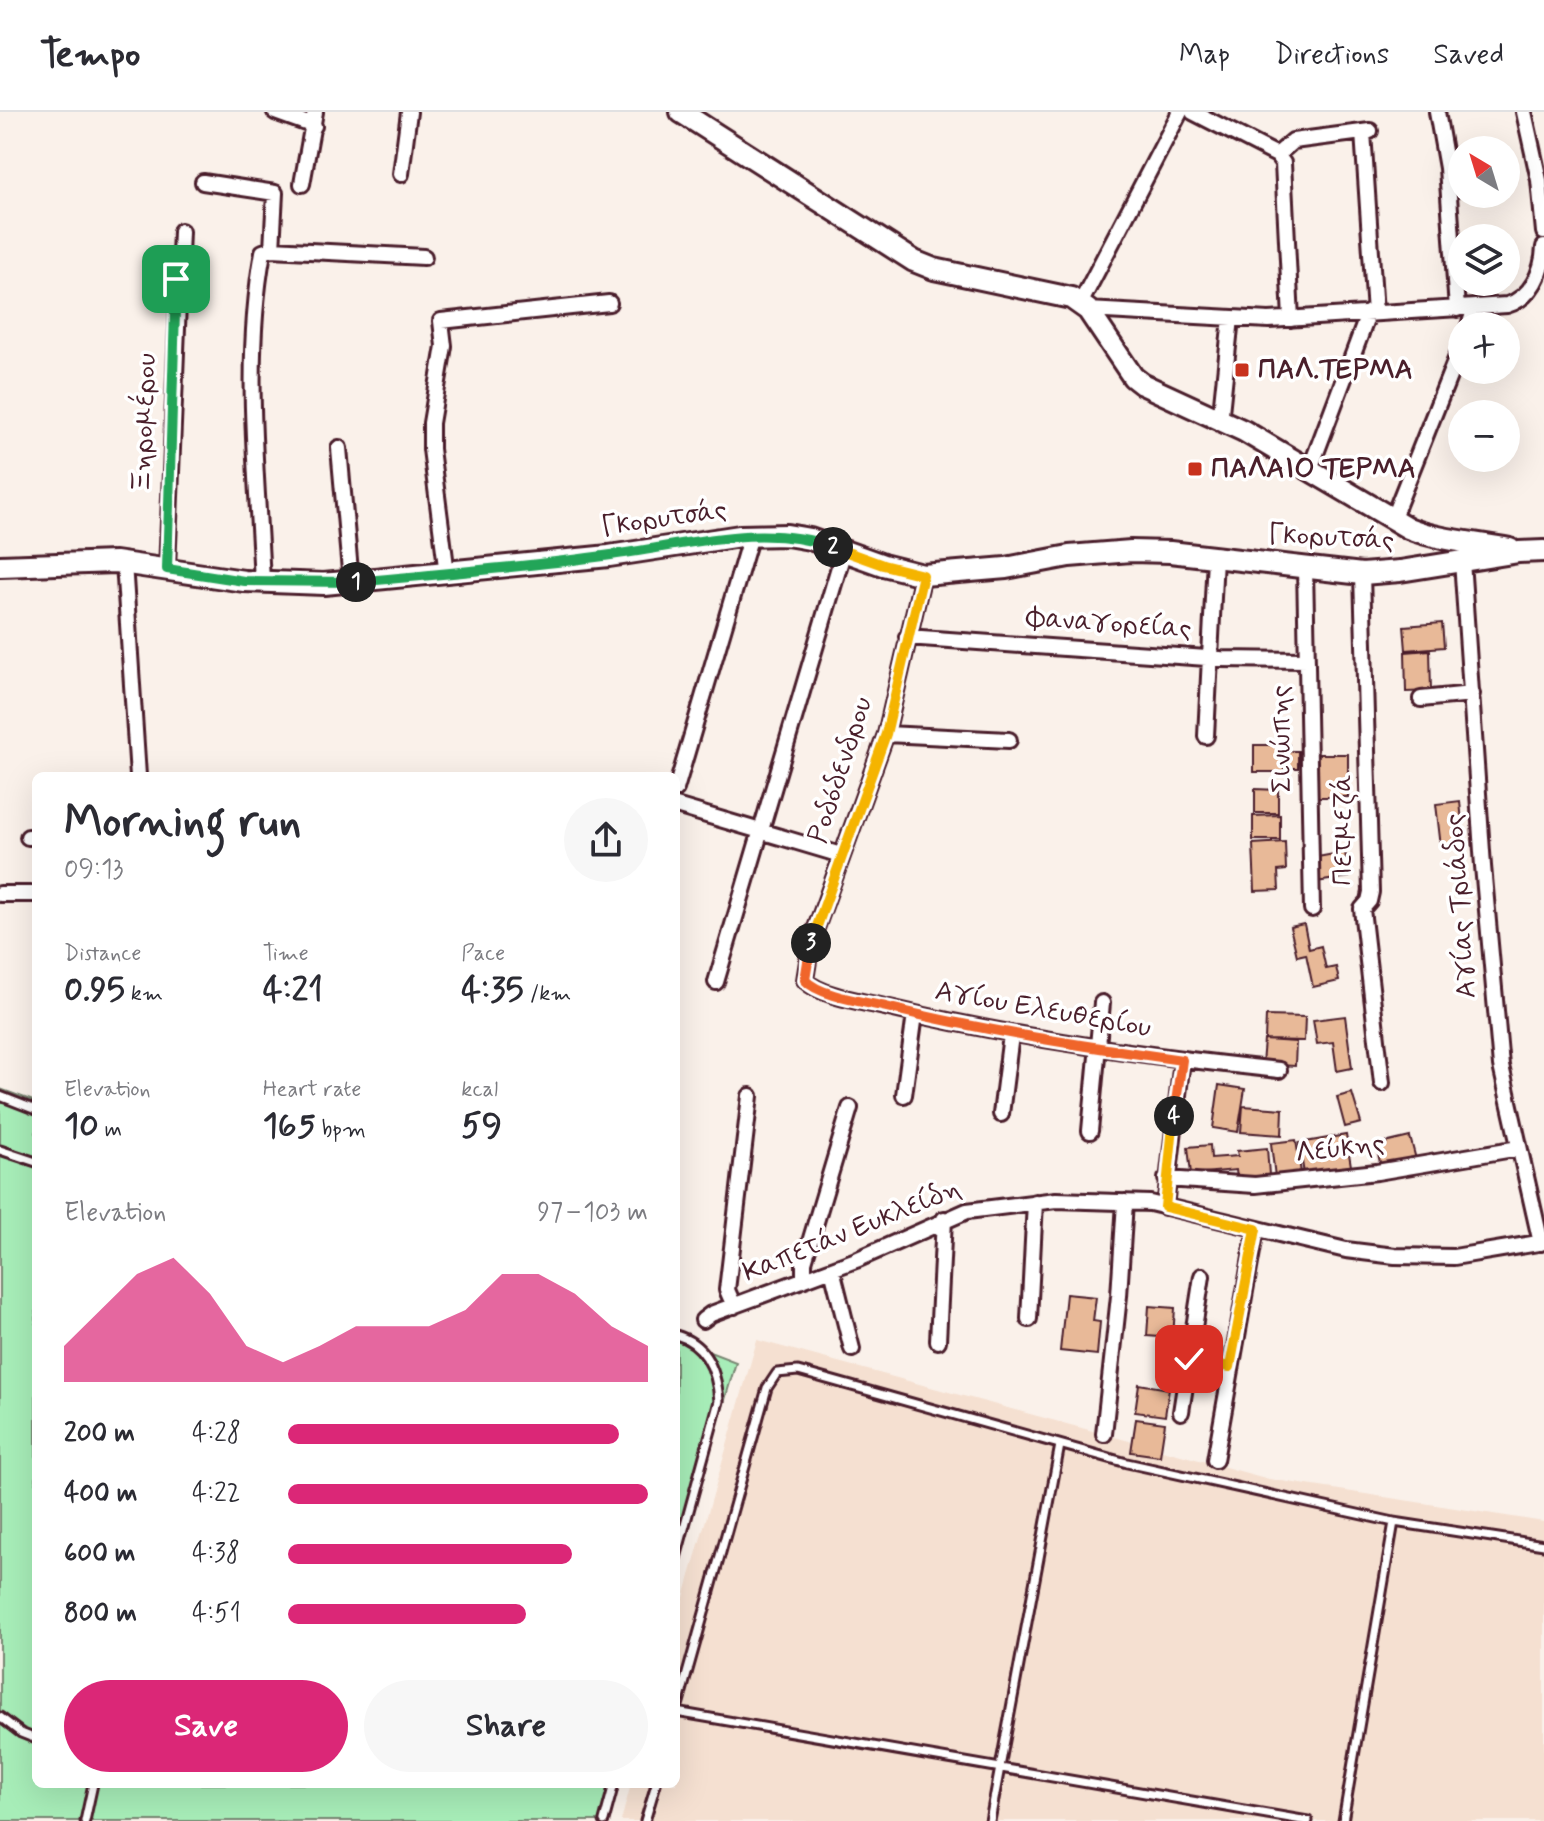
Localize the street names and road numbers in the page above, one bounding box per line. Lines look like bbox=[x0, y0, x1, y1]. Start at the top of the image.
street label: Ξηρομέρου bbox=[124, 352, 166, 494]
street label: Γκορυτσάς bbox=[599, 492, 729, 546]
street label: Γκορυτσάς bbox=[1267, 516, 1395, 560]
street label: Φαναγορείας bbox=[1024, 600, 1193, 648]
street label: Σινώπης bbox=[1263, 685, 1301, 793]
street label: Ροδόδενδρου bbox=[800, 692, 882, 848]
street label: Πετμεζά bbox=[1325, 774, 1362, 886]
street label: Αγίας Τριάδος bbox=[1436, 812, 1486, 1000]
street label: Αγίου Ελευθερίου bbox=[932, 973, 1154, 1047]
street label: Λεύκης bbox=[1293, 1125, 1387, 1173]
street label: Καπετάν Ευκλείδη bbox=[737, 1170, 967, 1292]

